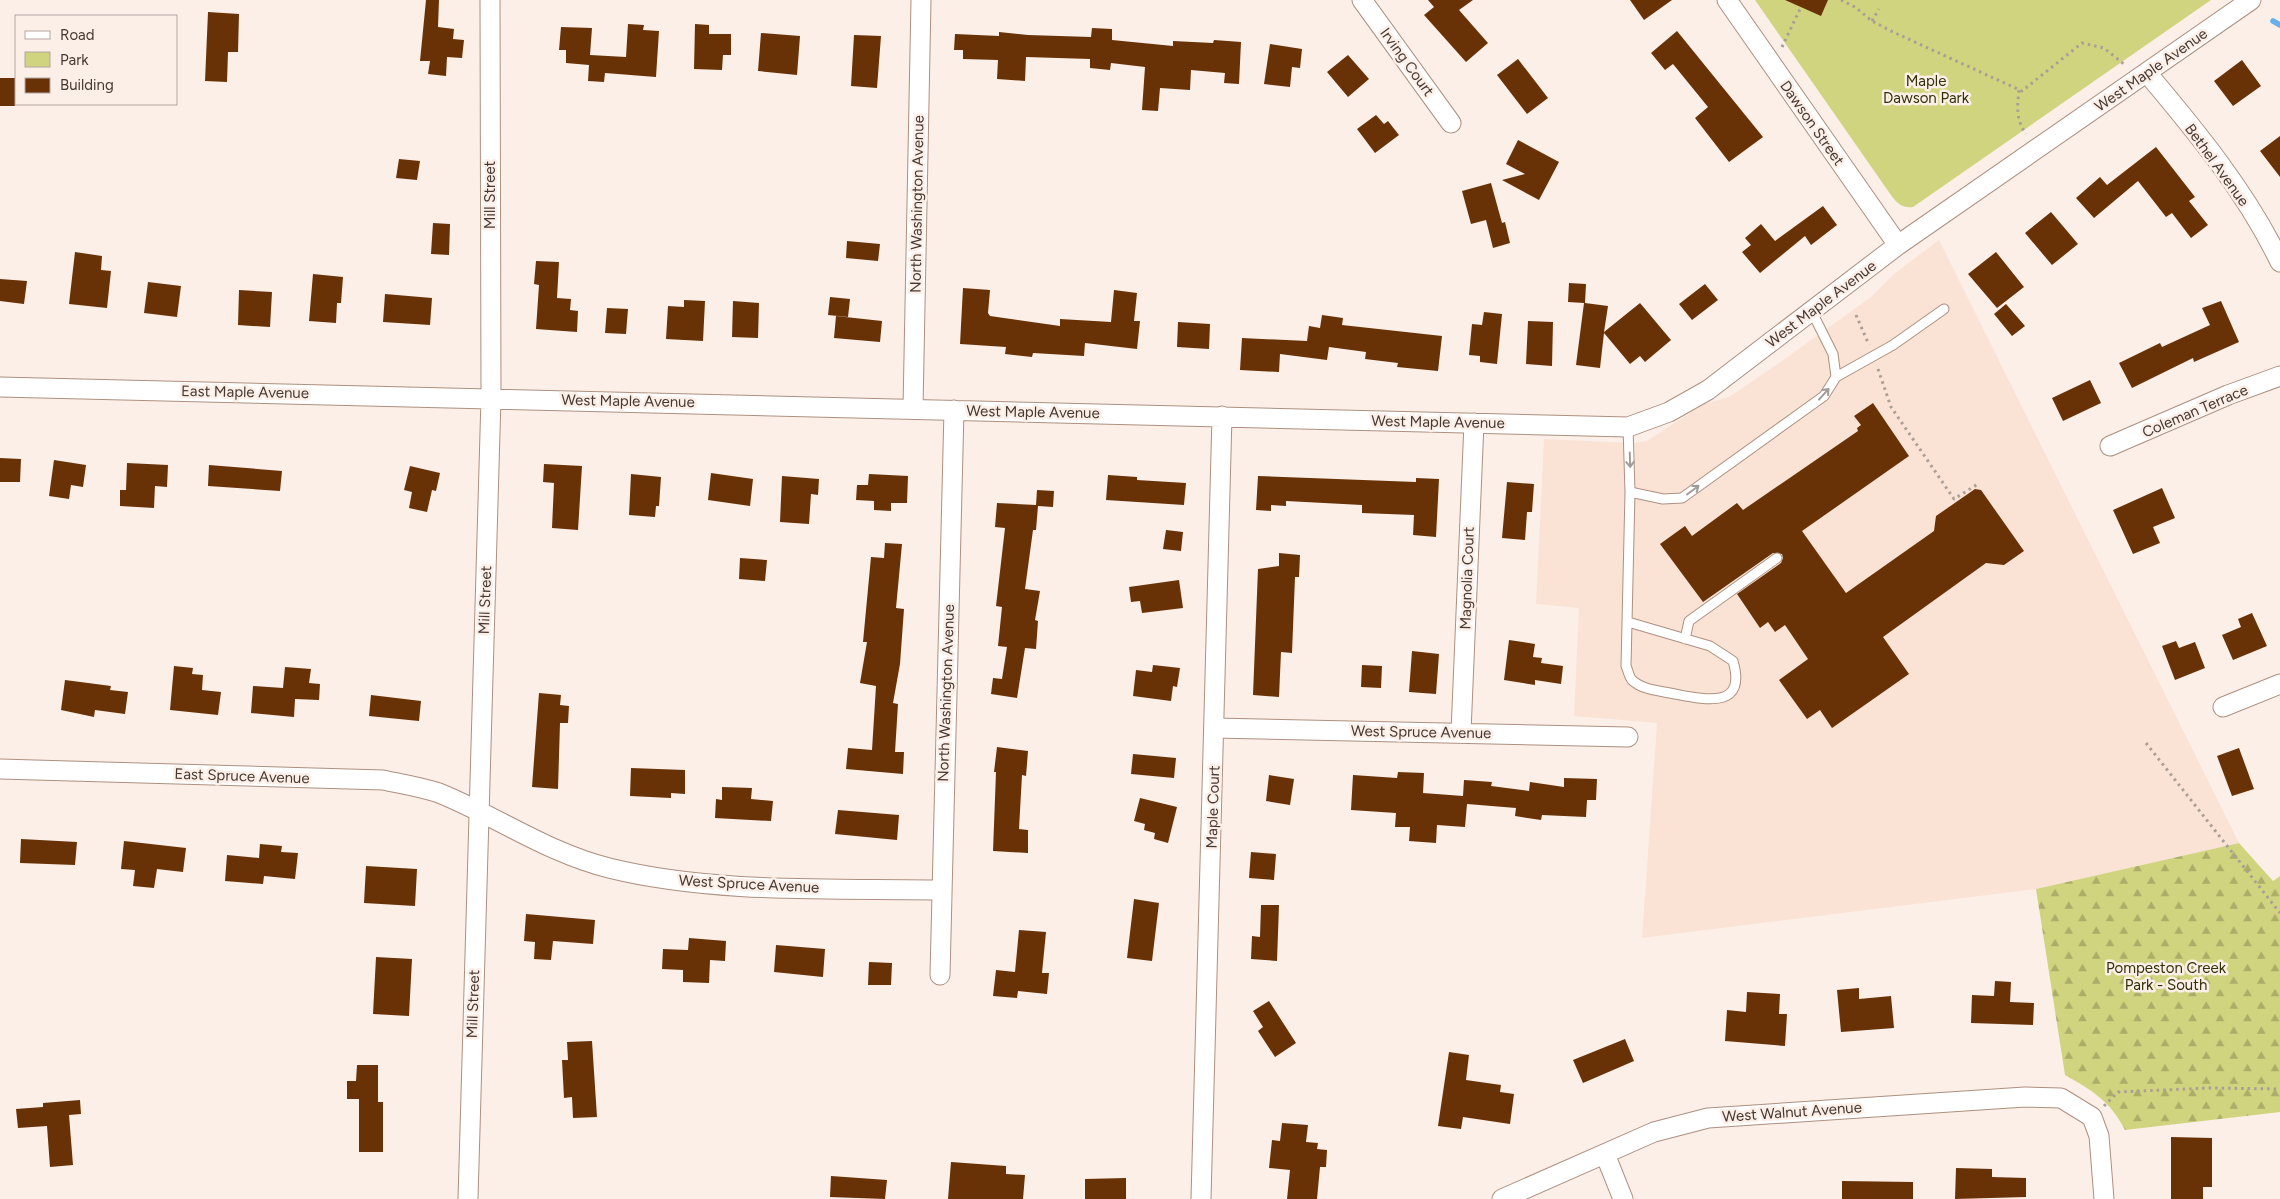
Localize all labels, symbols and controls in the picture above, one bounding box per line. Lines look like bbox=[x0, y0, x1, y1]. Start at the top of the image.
legend bbox=[15, 15, 178, 105]
street label: Irving Court bbox=[1376, 24, 1438, 100]
street label: West Maple Avenue bbox=[2091, 24, 2211, 116]
text: Road bbox=[60, 26, 95, 44]
text: Park bbox=[60, 51, 89, 69]
park label: Maple Dawson Park bbox=[1883, 72, 1970, 107]
text: Building bbox=[60, 76, 114, 94]
street label: Dawson Street bbox=[1776, 77, 1848, 169]
street label: North Washington Avenue bbox=[906, 115, 928, 293]
street label: Bethel Avenue bbox=[2181, 120, 2253, 210]
street label: Mill Street bbox=[481, 160, 499, 229]
street label: West Maple Avenue bbox=[1762, 257, 1880, 351]
street label: Coleman Terrace bbox=[2139, 381, 2251, 441]
street label: East Maple Avenue bbox=[181, 382, 309, 402]
one-way arrow bbox=[1818, 388, 1830, 400]
street label: West Maple Avenue bbox=[561, 391, 695, 411]
street label: West Maple Avenue bbox=[966, 402, 1100, 422]
street label: West Maple Avenue bbox=[1371, 412, 1505, 432]
one-way arrow bbox=[1625, 451, 1634, 467]
one-way arrow bbox=[1686, 485, 1700, 495]
street label: Magnolia Court bbox=[1456, 526, 1478, 630]
street label: Mill Street bbox=[475, 565, 495, 635]
street label: North Washington Avenue bbox=[934, 604, 958, 782]
street label: West Spruce Avenue bbox=[1351, 722, 1491, 742]
street label: East Spruce Avenue bbox=[174, 765, 310, 787]
street label: Maple Court bbox=[1203, 765, 1223, 849]
street label: West Spruce Avenue bbox=[678, 871, 820, 897]
park label: Pompeston Creek Park - South bbox=[2106, 959, 2227, 994]
street label: Mill Street bbox=[463, 969, 483, 1039]
street label: West Walnut Avenue bbox=[1722, 1098, 1862, 1126]

